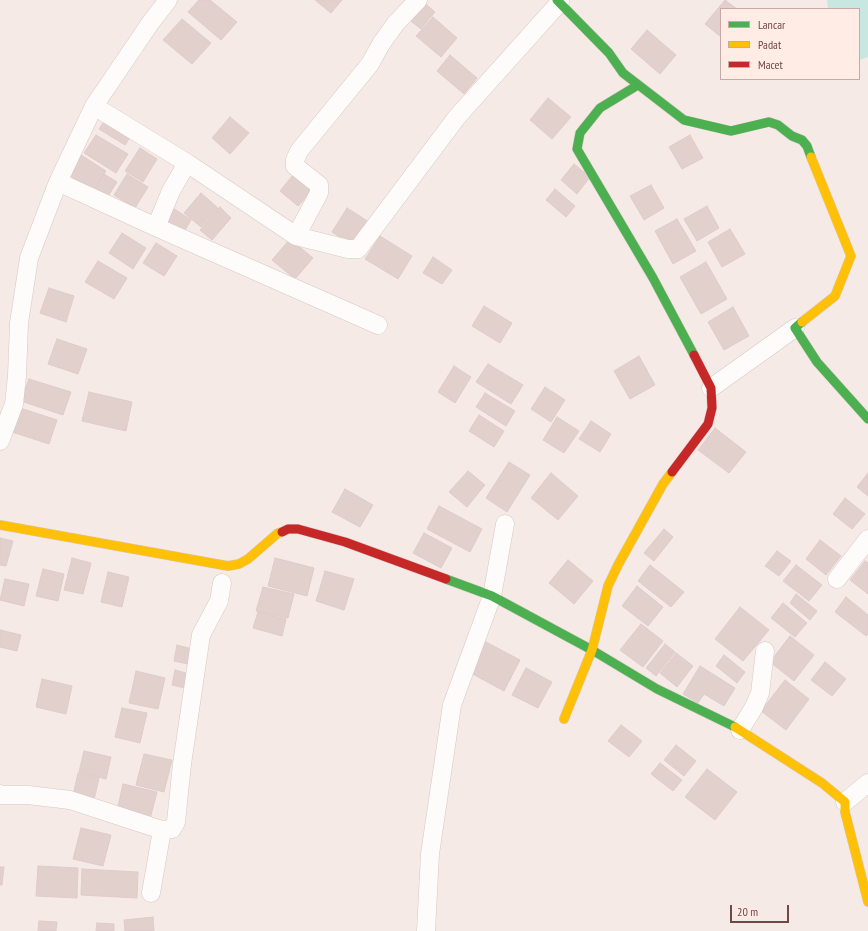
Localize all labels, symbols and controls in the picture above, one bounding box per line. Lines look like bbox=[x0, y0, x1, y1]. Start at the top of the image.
legend bbox=[720, 8, 860, 80]
text: Lancar bbox=[758, 17, 785, 32]
text: Padat bbox=[758, 37, 781, 52]
text: Macet bbox=[758, 57, 783, 72]
scale bar bbox=[732, 897, 791, 923]
text: 20 m bbox=[737, 904, 758, 919]

